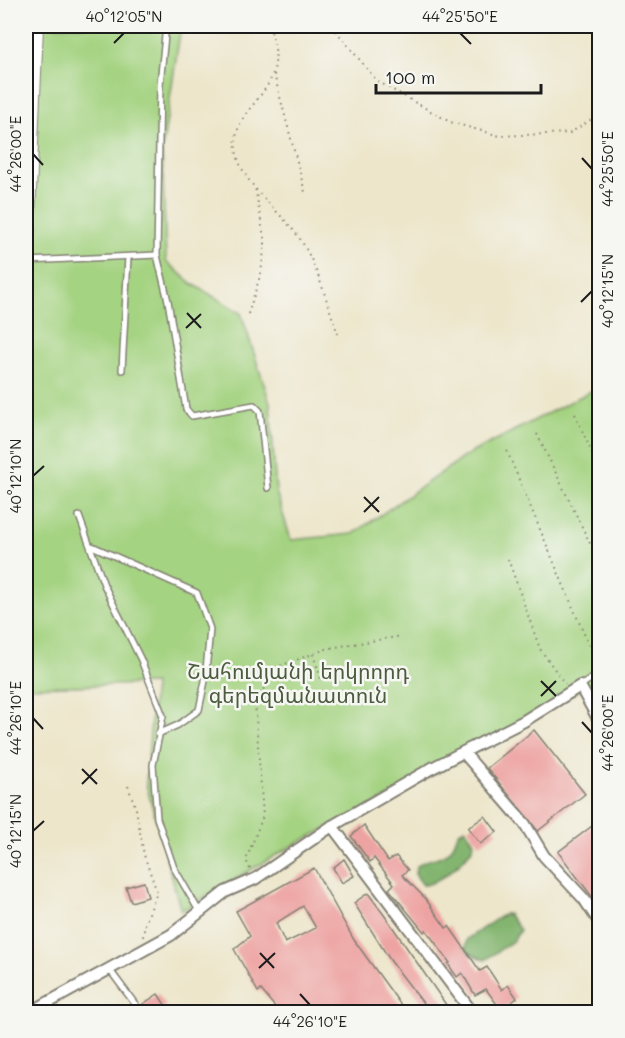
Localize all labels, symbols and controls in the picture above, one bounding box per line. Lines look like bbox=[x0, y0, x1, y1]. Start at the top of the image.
text: 40°12'05"N bbox=[86, 6, 162, 26]
text: 44°25'50"E bbox=[422, 6, 498, 26]
scale bar bbox=[376, 57, 541, 95]
text: 100 m bbox=[385, 65, 435, 89]
text: 44°26'00"E bbox=[5, 115, 25, 192]
text: 44°25'50"E bbox=[597, 131, 617, 207]
text: 40°12'15"N bbox=[597, 254, 617, 328]
text: 40°12'10"N bbox=[5, 439, 25, 513]
park label: Շահումյանի երկրորդ գերեզմանատուն bbox=[187, 657, 409, 708]
text: 44°26'10"E bbox=[5, 681, 25, 755]
text: 44°26'00"E bbox=[597, 694, 617, 771]
text: 40°12'15"N bbox=[5, 794, 25, 868]
text: 44°26'10"E bbox=[273, 1011, 347, 1031]

